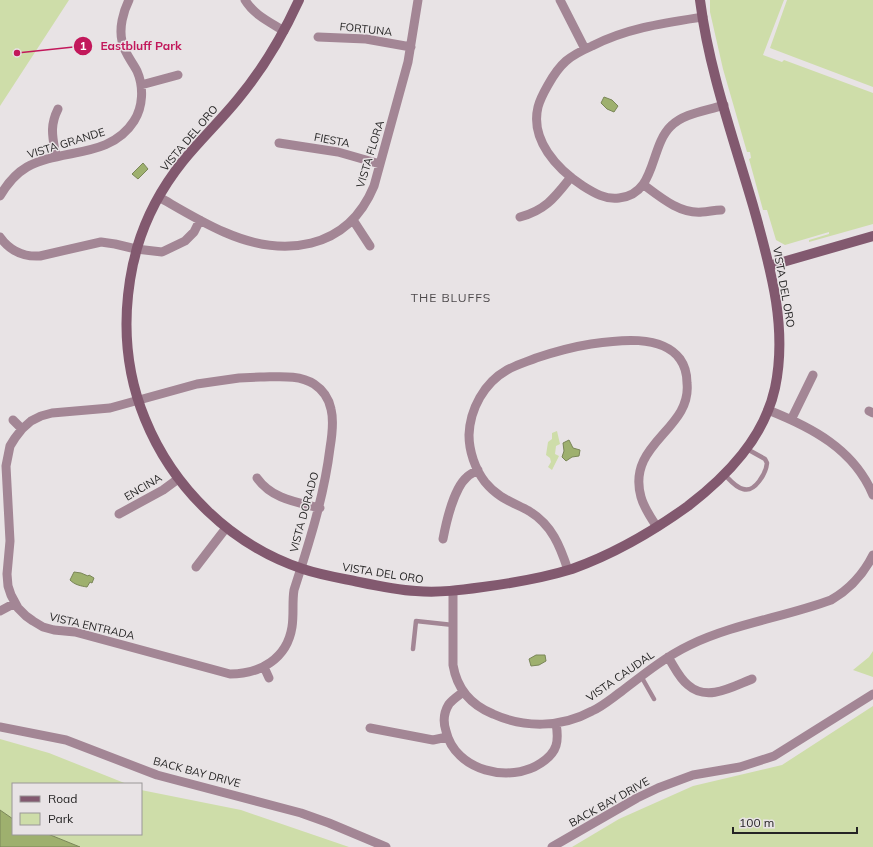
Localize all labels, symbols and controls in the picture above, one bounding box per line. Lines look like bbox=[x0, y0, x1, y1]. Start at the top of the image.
street label: FORTUNA bbox=[339, 19, 393, 39]
callout: Eastbluff Park bbox=[73, 34, 190, 58]
text: 1 bbox=[79, 38, 87, 53]
text: Eastbluff Park bbox=[100, 38, 182, 53]
street label: VISTA DEL ORO bbox=[157, 102, 221, 174]
street label: VISTA FLORA bbox=[353, 119, 387, 189]
street label: VISTA GRANDE bbox=[25, 125, 107, 161]
street label: FIESTA bbox=[313, 130, 351, 150]
street label: VISTA DEL ORO bbox=[770, 245, 798, 329]
district label: THE BLUFFS bbox=[411, 290, 491, 305]
street label: ENCINA bbox=[122, 470, 164, 504]
street label: VISTA DORADO bbox=[287, 470, 321, 554]
street label: VISTA DEL ORO bbox=[341, 560, 425, 586]
street label: VISTA ENTRADA bbox=[48, 609, 136, 643]
street label: VISTA CAUDAL bbox=[583, 647, 657, 705]
street label: BACK BAY DRIVE bbox=[152, 754, 242, 790]
street label: BACK BAY DRIVE bbox=[566, 774, 652, 830]
legend bbox=[12, 783, 142, 835]
text: Road bbox=[48, 791, 77, 806]
scale bar bbox=[733, 809, 857, 835]
text: Park bbox=[48, 811, 74, 826]
text: 100 m bbox=[739, 815, 774, 830]

